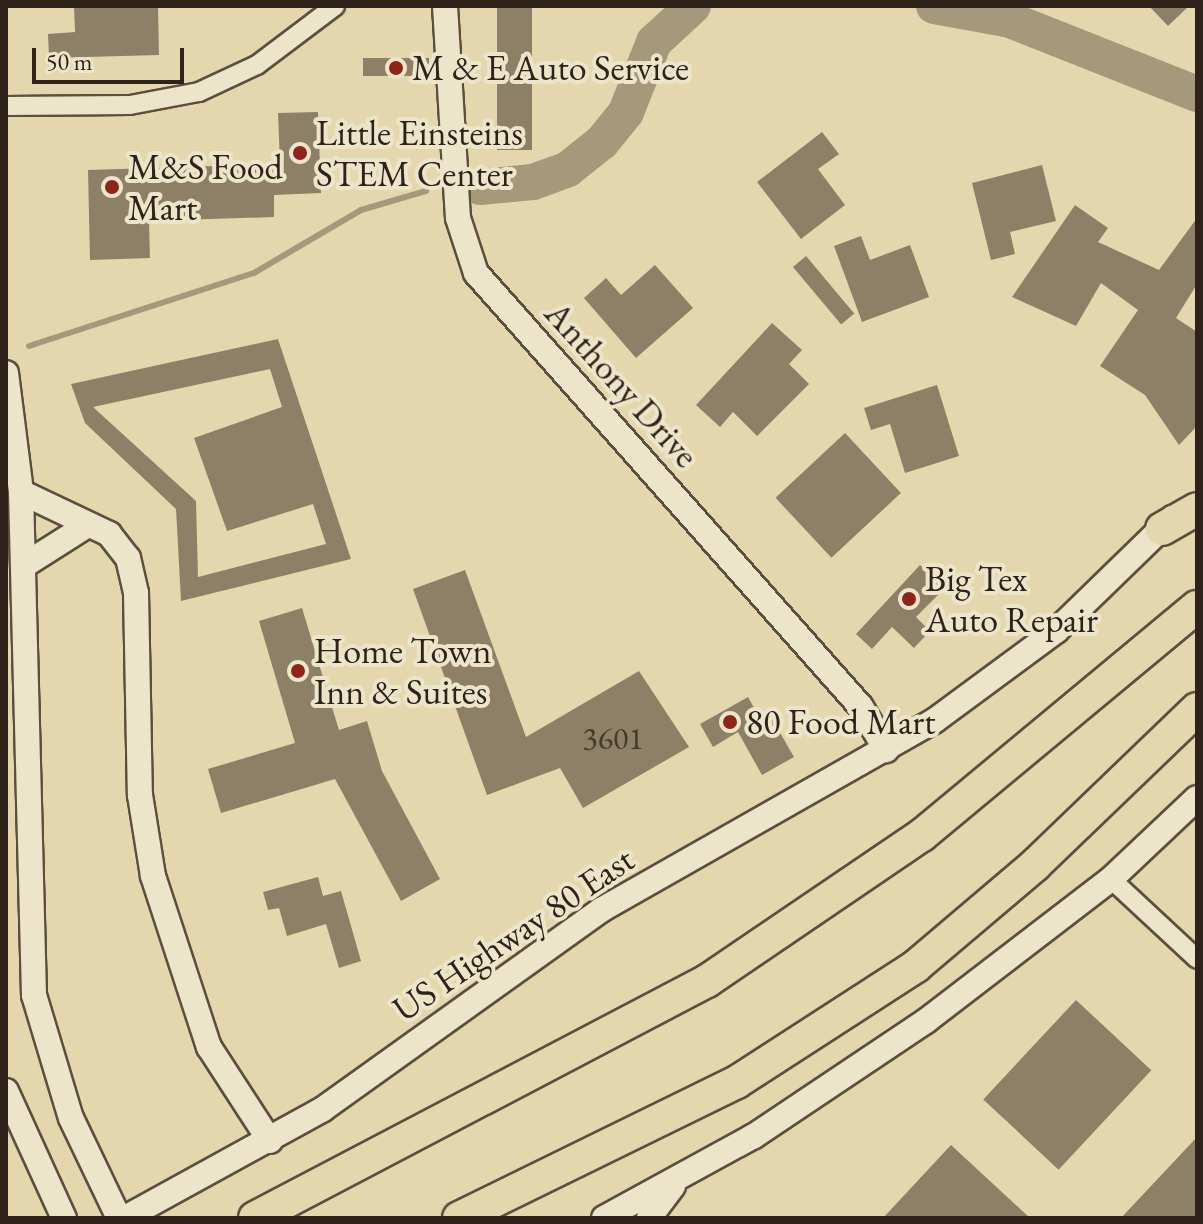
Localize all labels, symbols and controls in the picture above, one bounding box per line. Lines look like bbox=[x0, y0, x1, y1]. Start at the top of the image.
scale bar bbox=[36, 32, 188, 82]
text: 50 m bbox=[46, 46, 93, 77]
place label: M & E Auto Service bbox=[412, 46, 689, 90]
marker: M & E Auto Service bbox=[387, 59, 405, 77]
place label: Little Einsteins STEM Center bbox=[316, 110, 523, 195]
place label: M&S Food Mart bbox=[128, 144, 283, 229]
marker: Little Einsteins STEM Center bbox=[291, 144, 309, 162]
marker: M&S Food Mart bbox=[103, 178, 121, 196]
street label: Anthony Drive bbox=[536, 292, 708, 476]
place label: Big Tex Auto Repair bbox=[925, 556, 1098, 641]
marker: Big Tex Auto Repair bbox=[900, 590, 918, 608]
place label: Home Town Inn & Suites bbox=[314, 628, 492, 713]
marker: Home Town Inn & Suites bbox=[289, 662, 307, 680]
place label: 80 Food Mart bbox=[746, 700, 936, 744]
marker: 80 Food Mart bbox=[721, 713, 739, 731]
house number: 3601 bbox=[582, 719, 644, 757]
street label: US Highway 80 East bbox=[384, 837, 642, 1031]

